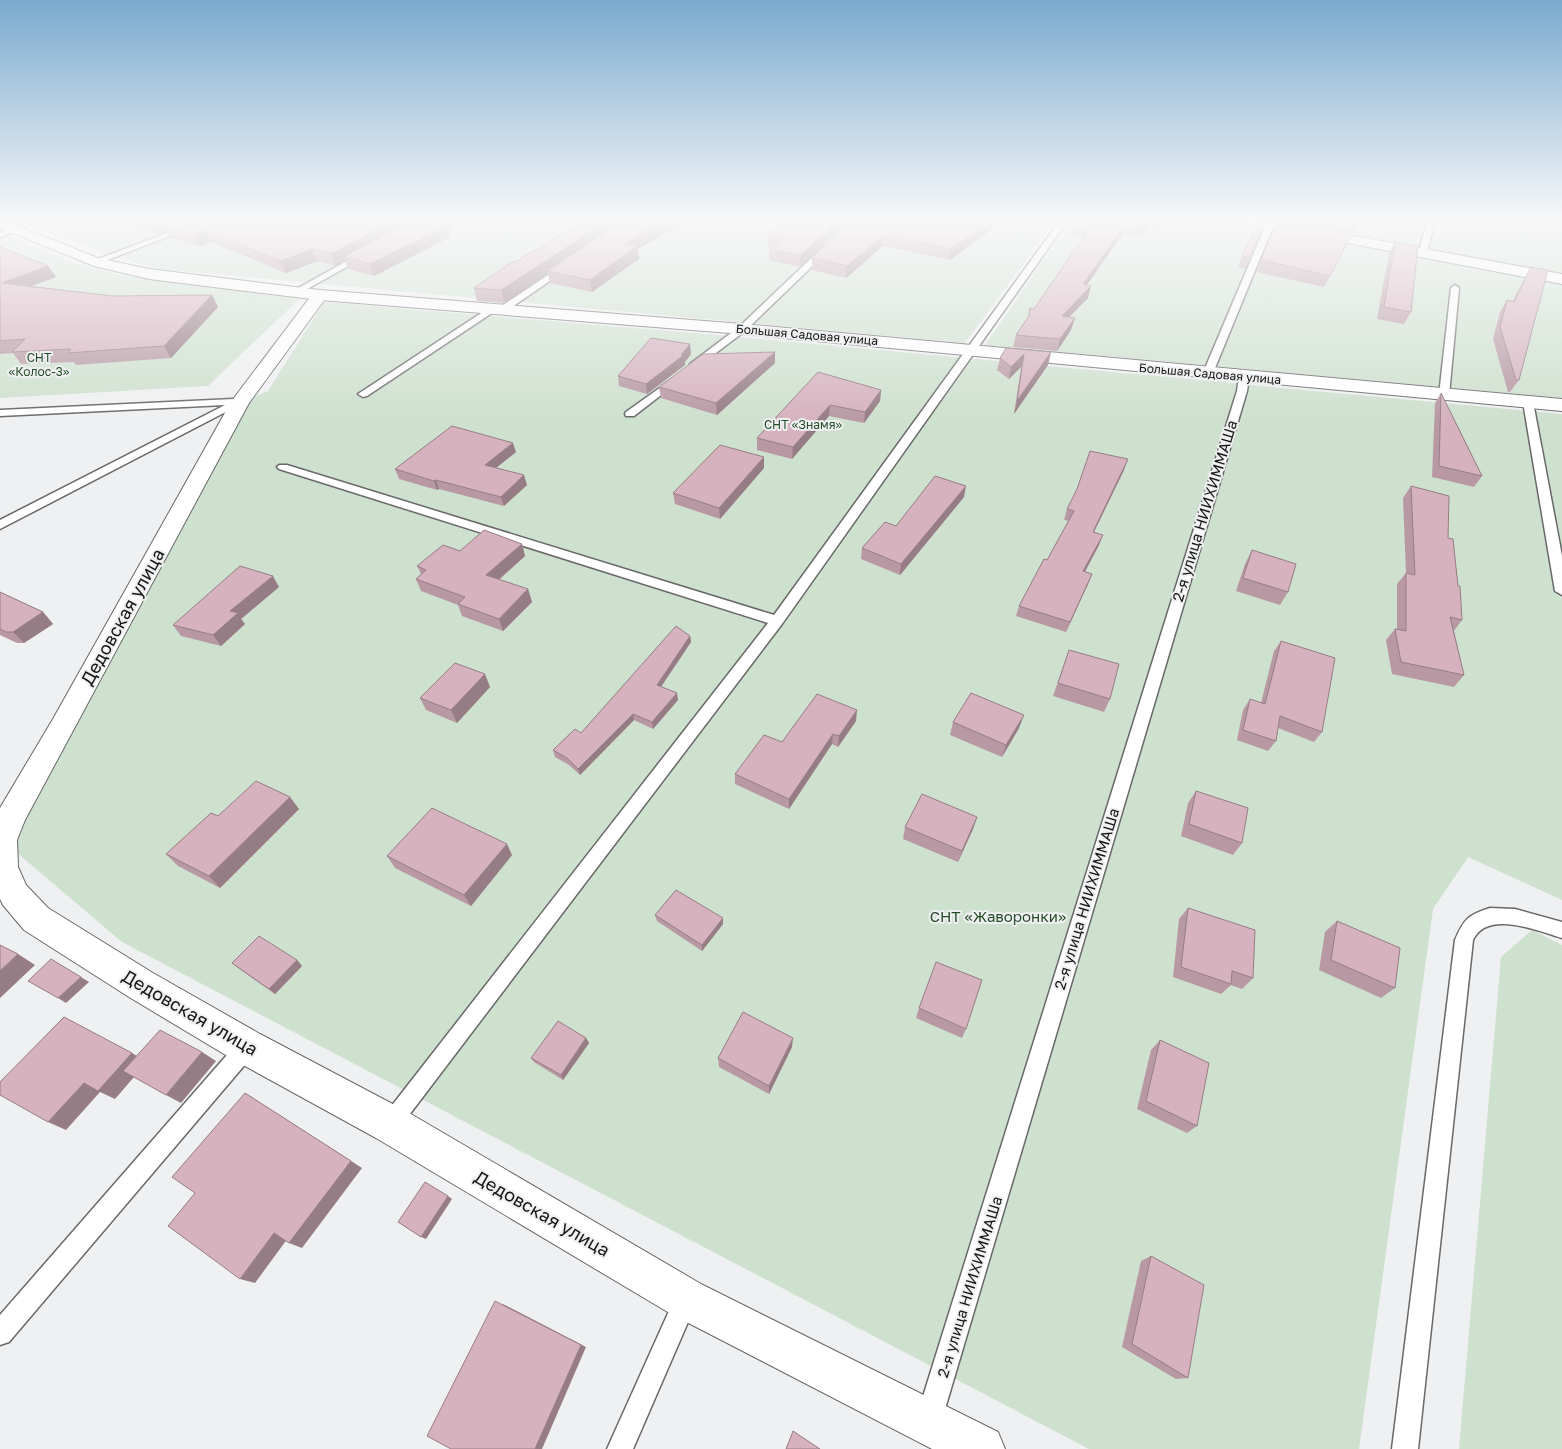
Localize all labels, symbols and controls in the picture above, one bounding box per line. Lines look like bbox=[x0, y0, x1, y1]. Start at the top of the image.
street label: Большая Садовая улица bbox=[735, 321, 879, 348]
park label: СНТ «Колос-3» bbox=[9, 350, 70, 379]
street label: Большая Садовая улица bbox=[1138, 360, 1282, 387]
park label: СНТ «Знамя» bbox=[764, 417, 842, 432]
street label: 2-я улица НИИХИММАШа bbox=[1168, 418, 1240, 604]
street label: Дедовская улица bbox=[75, 544, 169, 689]
street label: 2-я улица НИИХИММАШа bbox=[1050, 806, 1122, 992]
park label: СНТ «Жаворонки» bbox=[930, 907, 1066, 925]
street label: Дедовская улица bbox=[119, 964, 262, 1060]
street label: Дедовская улица bbox=[471, 1165, 614, 1261]
street label: 2-я улица НИИХИММАШа bbox=[933, 1194, 1005, 1380]

